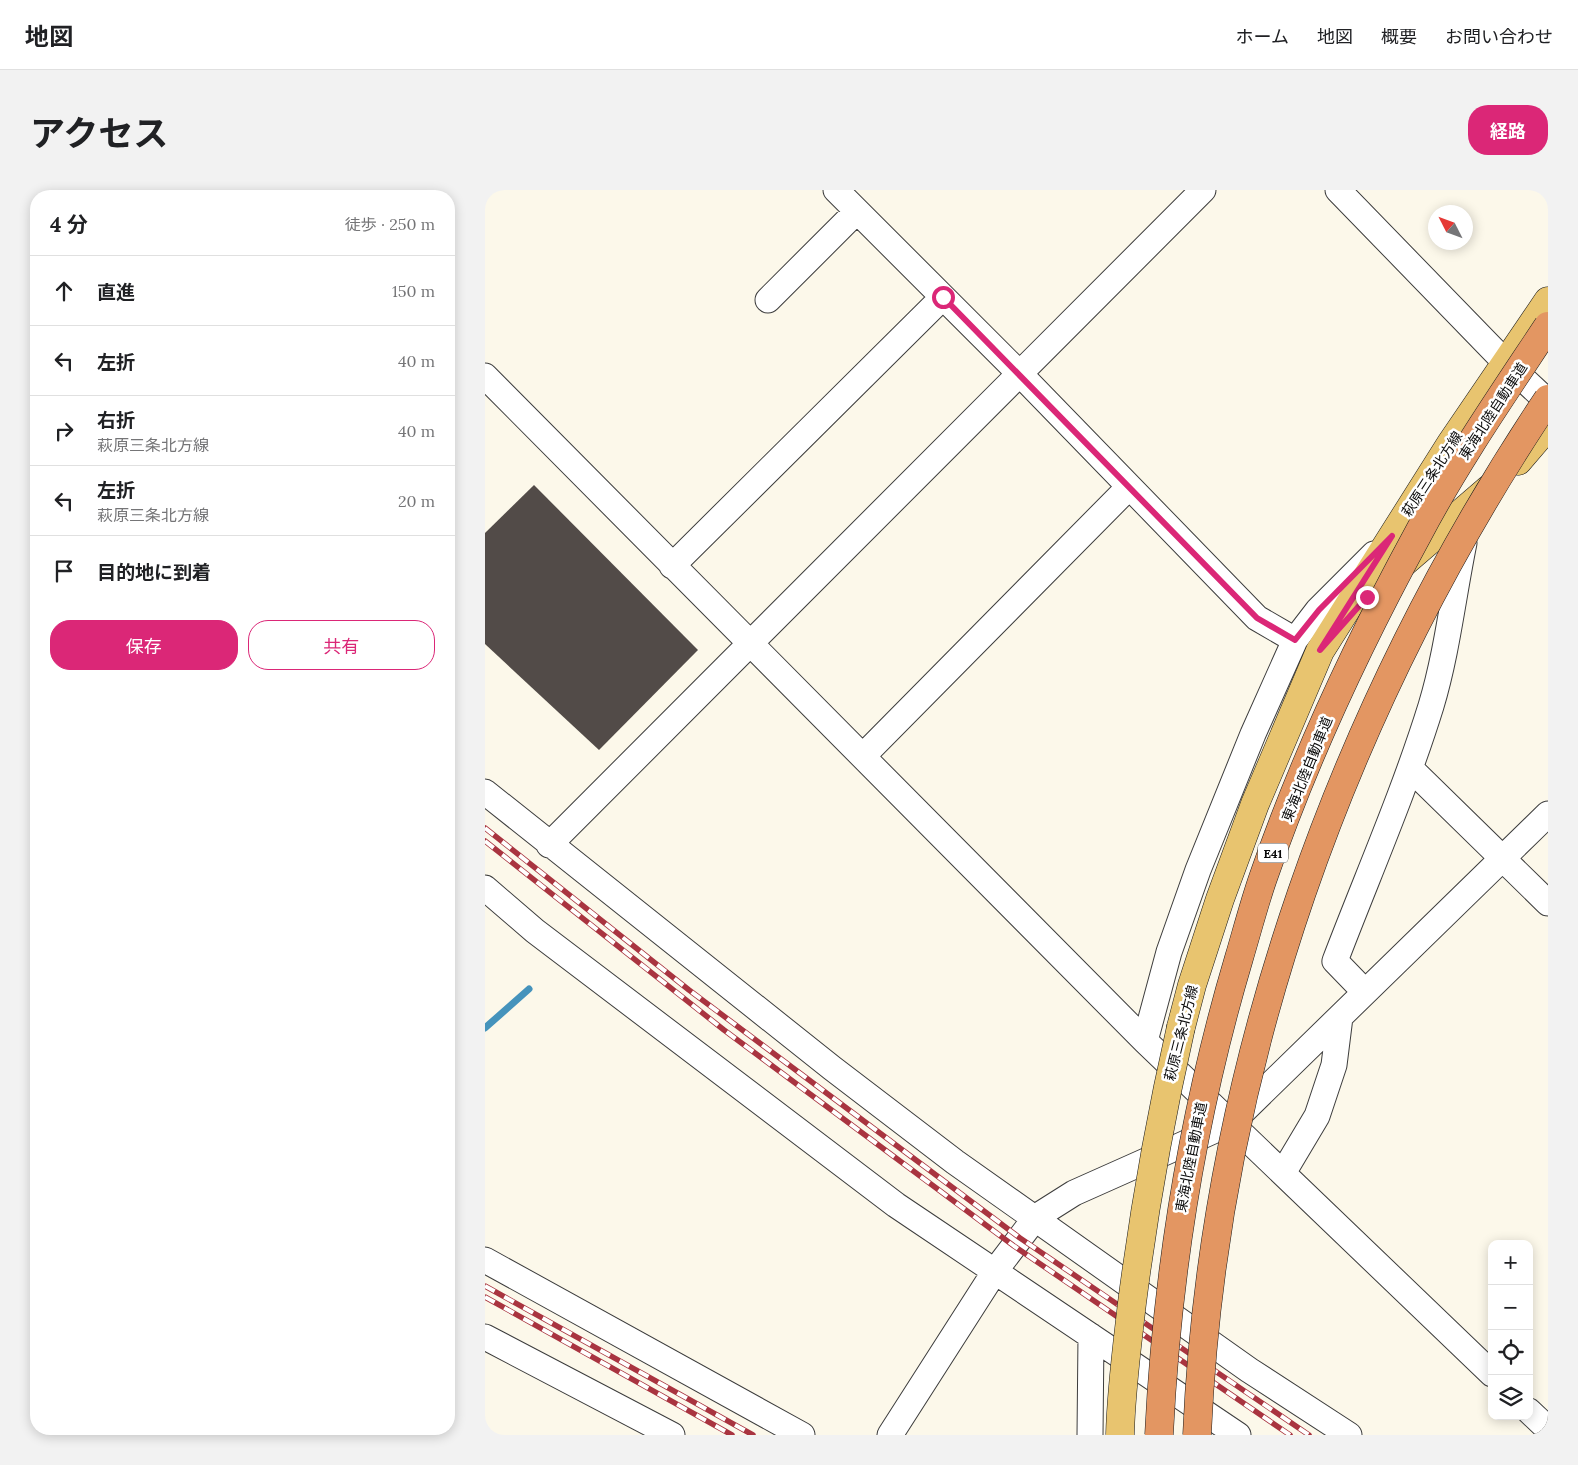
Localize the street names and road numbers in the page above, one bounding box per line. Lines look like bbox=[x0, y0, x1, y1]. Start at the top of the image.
street label: 東海北陸自動車道 bbox=[1455, 359, 1531, 463]
street label: 萩原三条北方線 bbox=[1398, 428, 1466, 520]
street label: 東海北陸自動車道 bbox=[1278, 714, 1336, 824]
road number: E41 bbox=[1258, 844, 1288, 862]
street label: 萩原三条北方線 bbox=[1160, 983, 1202, 1083]
street label: 東海北陸自動車道 bbox=[1171, 1100, 1211, 1214]

